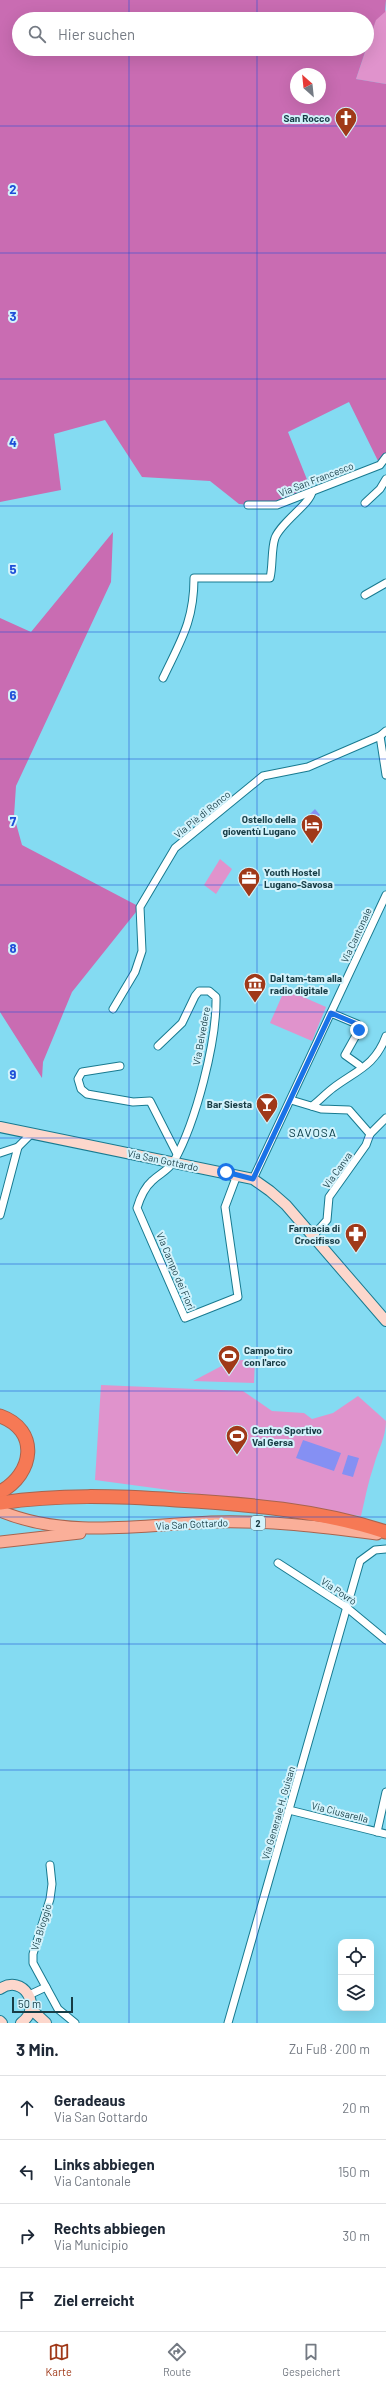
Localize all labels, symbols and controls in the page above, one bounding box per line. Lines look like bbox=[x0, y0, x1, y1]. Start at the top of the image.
search box bbox=[12, 12, 374, 56]
icon: search bbox=[26, 23, 48, 45]
text: Hier suchen bbox=[58, 25, 135, 43]
north arrow bbox=[290, 68, 326, 104]
church icon: San Rocco bbox=[333, 105, 359, 138]
place label: San Rocco bbox=[284, 112, 330, 124]
text: 2 bbox=[9, 181, 17, 197]
text: 3 bbox=[9, 308, 17, 324]
text: 4 bbox=[9, 434, 17, 450]
street label: Via San Francesco bbox=[277, 459, 355, 499]
text: 5 bbox=[9, 561, 17, 577]
text: 6 bbox=[10, 687, 17, 703]
street label: Via Piè di Ronco bbox=[171, 788, 233, 840]
hotel icon: Ostello della gioventù Lugano bbox=[299, 812, 325, 845]
text: 7 bbox=[10, 813, 17, 829]
place label: Ostello della gioventù Lugano bbox=[223, 813, 296, 837]
office icon: Youth Hostel Lugano-Savosa bbox=[236, 865, 262, 898]
place label: Youth Hostel Lugano-Savosa bbox=[264, 866, 333, 890]
street label: Via Cantonale bbox=[338, 906, 374, 964]
text: 8 bbox=[9, 940, 17, 956]
museum icon: Dal tam-tam alla radio digitale bbox=[242, 971, 268, 1004]
place label: Dal tam-tam alla radio digitale bbox=[270, 972, 342, 996]
street label: Via Belvedere bbox=[190, 1006, 212, 1066]
route end bbox=[350, 1021, 368, 1039]
text: 9 bbox=[10, 1066, 17, 1082]
bar icon: Bar Siesta bbox=[254, 1091, 280, 1124]
place label: Bar Siesta bbox=[207, 1098, 252, 1110]
district label: SAVOSA bbox=[289, 1125, 337, 1139]
street label: Via San Gottardo bbox=[126, 1147, 200, 1173]
street label: Via Canva bbox=[320, 1150, 354, 1190]
route start bbox=[217, 1163, 235, 1181]
pharmacy icon: Farmacia di Crocifisso bbox=[343, 1221, 369, 1254]
place label: Farmacia di Crocifisso bbox=[289, 1222, 340, 1246]
street label: Via Campo dei Fiori bbox=[154, 1230, 198, 1312]
sports icon: Campo tiro con l'arco bbox=[216, 1343, 242, 1376]
place label: Campo tiro con l'arco bbox=[244, 1344, 293, 1368]
sports icon: Centro Sportivo Val Gersa bbox=[224, 1423, 250, 1456]
place label: Centro Sportivo Val Gersa bbox=[252, 1424, 322, 1448]
street label: Via San Gottardo bbox=[156, 1516, 228, 1532]
road number: 2 bbox=[251, 1516, 265, 1530]
street label: Via Povrò bbox=[319, 1575, 359, 1607]
street label: Via Generale H. Guisan bbox=[259, 1765, 297, 1861]
street label: Via Ciusarella bbox=[310, 1799, 370, 1825]
street label: Via Bioggio bbox=[28, 1902, 54, 1952]
map controls bbox=[338, 1939, 374, 2011]
button: locate bbox=[338, 1939, 374, 1975]
button: layers bbox=[338, 1975, 374, 2011]
scale bar bbox=[12, 1995, 73, 2014]
text: 50 m bbox=[18, 1997, 41, 2010]
text: 3 Min. bbox=[16, 2039, 59, 2059]
text: Zu Fuß · 200 m bbox=[289, 2041, 370, 2057]
text: Geradeaus bbox=[54, 2091, 125, 2109]
icon: ahead bbox=[16, 2097, 38, 2119]
text: 20 m bbox=[342, 2100, 370, 2116]
text: Via San Gottardo bbox=[54, 2109, 148, 2125]
text: Links abbiegen bbox=[54, 2155, 155, 2173]
icon: left bbox=[16, 2161, 38, 2183]
text: 150 m bbox=[338, 2164, 370, 2180]
text: Via Cantonale bbox=[54, 2173, 131, 2189]
text: Rechts abbiegen bbox=[54, 2219, 165, 2237]
icon: right bbox=[16, 2225, 38, 2247]
text: 30 m bbox=[343, 2228, 370, 2244]
text: Via Municipio bbox=[54, 2237, 128, 2253]
icon: arrive bbox=[16, 2289, 38, 2311]
text: Ziel erreicht bbox=[54, 2291, 135, 2309]
tab: Karte bbox=[46, 2341, 72, 2378]
tab: Route bbox=[163, 2341, 191, 2378]
tab: Gespeichert bbox=[282, 2341, 340, 2378]

